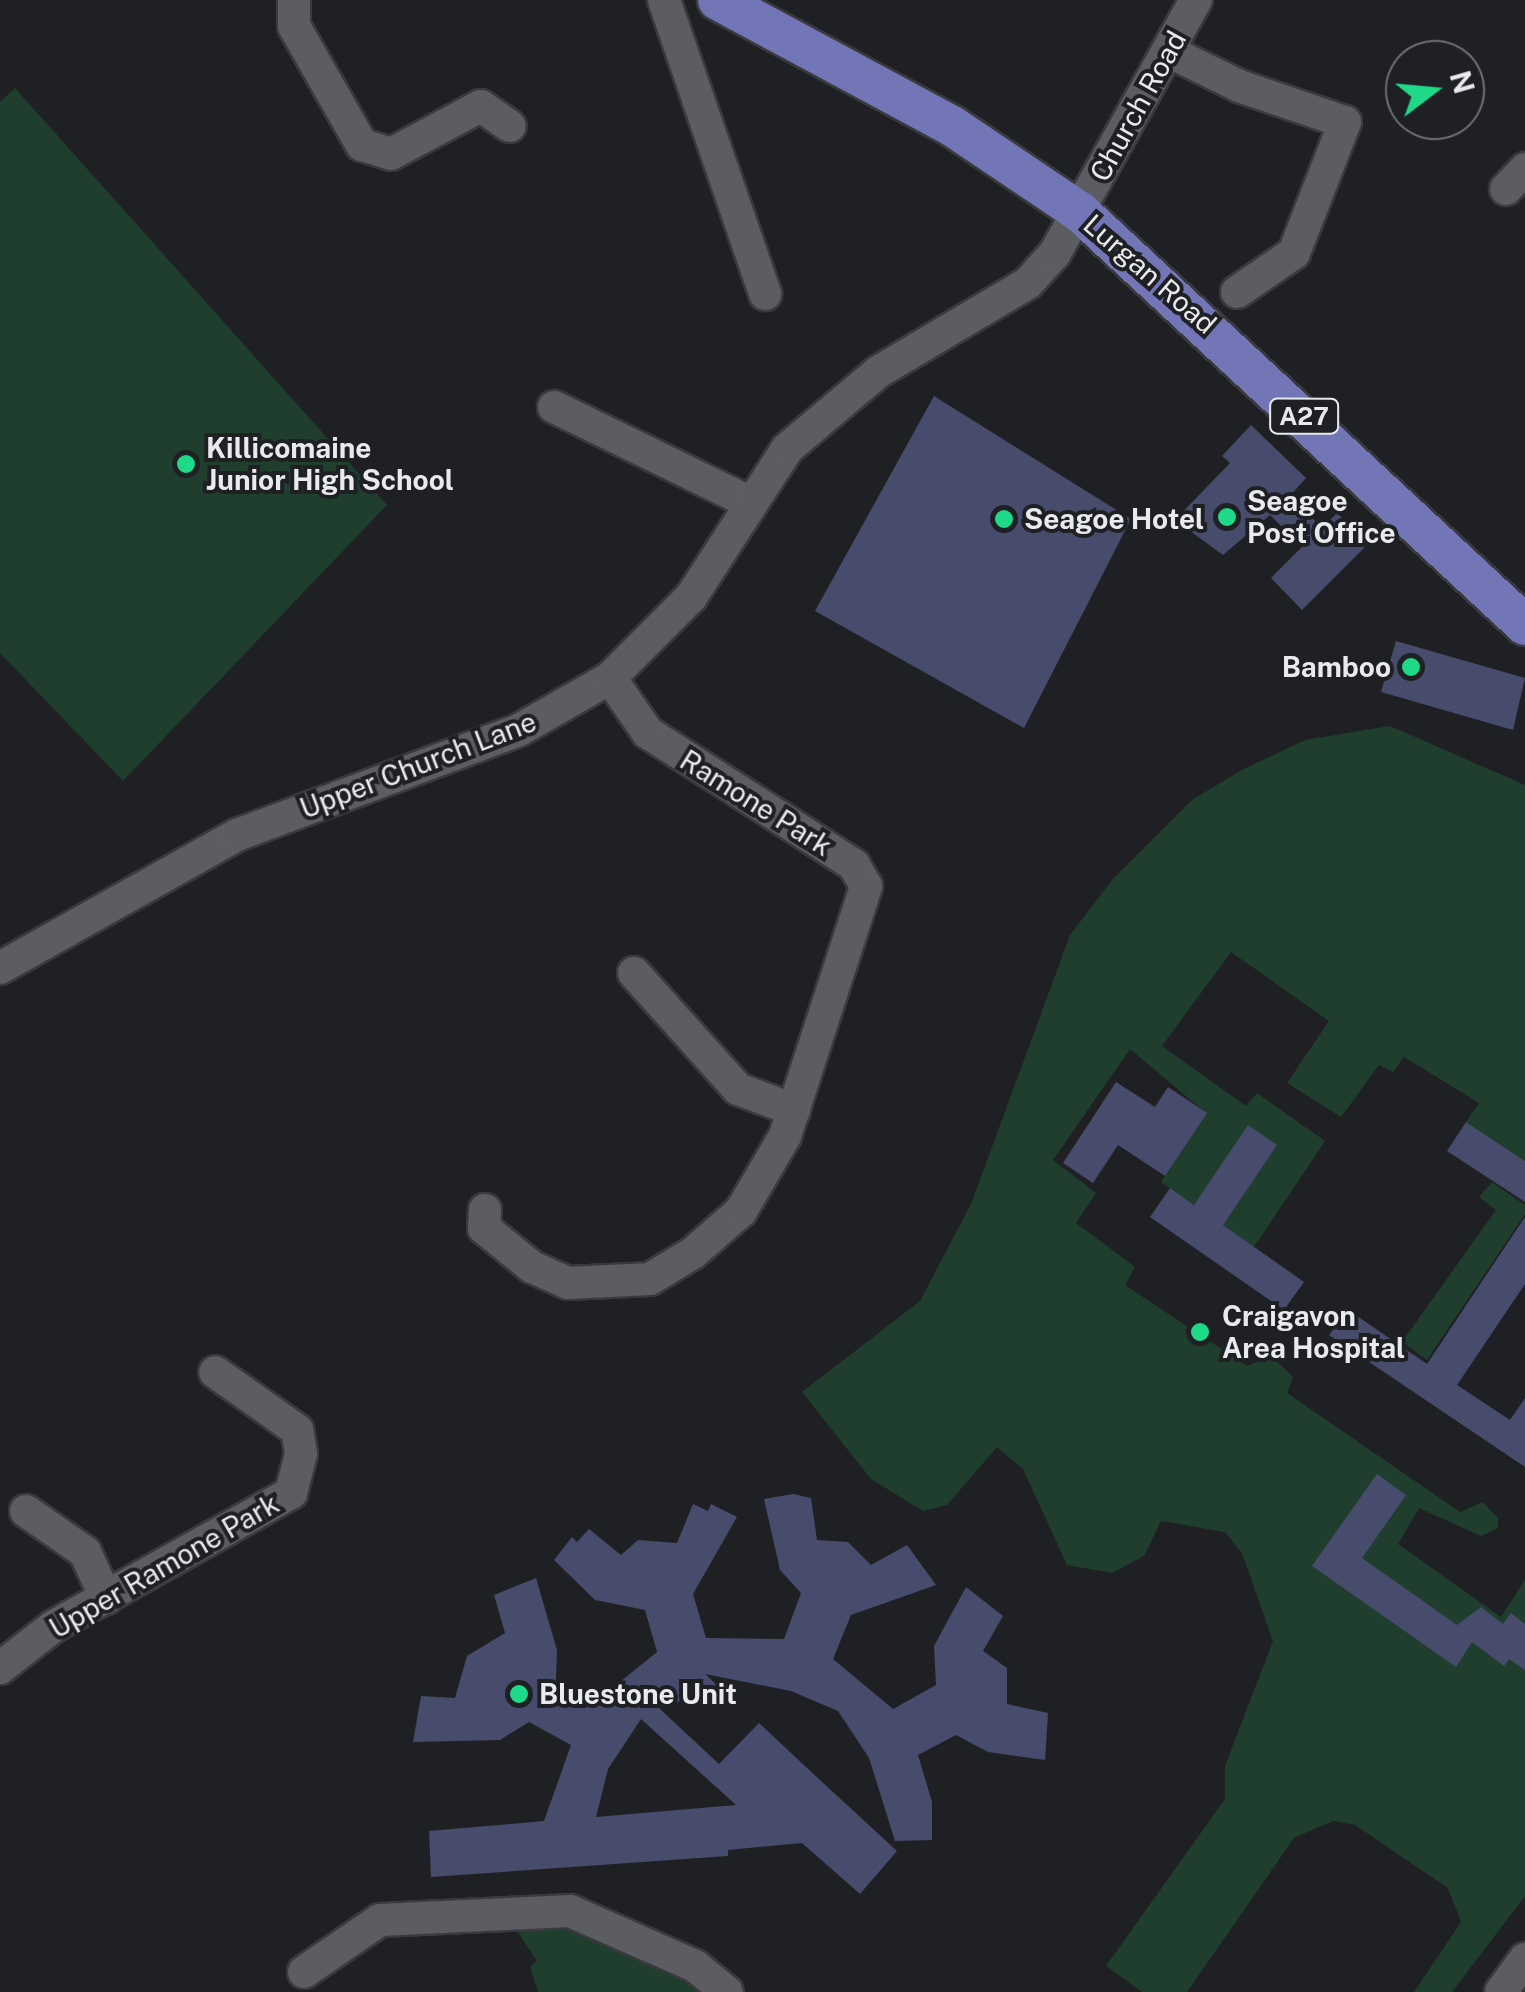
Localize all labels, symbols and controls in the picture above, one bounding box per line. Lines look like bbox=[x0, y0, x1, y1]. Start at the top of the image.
street label: Church Road bbox=[1083, 25, 1193, 187]
north arrow bbox=[1385, 40, 1485, 140]
text: N bbox=[1444, 67, 1481, 97]
street label: Lurgan Road bbox=[1077, 207, 1223, 341]
road number: A27 bbox=[1269, 396, 1339, 436]
place label: Killicomaine Junior High School bbox=[206, 431, 454, 497]
marker: Killicomaine Junior High School bbox=[175, 453, 197, 475]
place label: Seagoe Post Office bbox=[1247, 484, 1396, 550]
place label: Seagoe Hotel bbox=[1024, 502, 1204, 536]
marker: Seagoe Post Office bbox=[1216, 506, 1238, 528]
marker: Seagoe Hotel bbox=[993, 508, 1015, 530]
place label: Bamboo bbox=[1282, 650, 1391, 684]
marker: Bamboo bbox=[1400, 656, 1422, 678]
street label: Upper Church Lane bbox=[295, 704, 541, 826]
street label: Ramone Park bbox=[674, 743, 838, 863]
place label: Craigavon Area Hospital bbox=[1222, 1299, 1405, 1365]
marker: Craigavon Area Hospital bbox=[1187, 1319, 1213, 1345]
street label: Upper Ramone Park bbox=[43, 1487, 285, 1645]
place label: Bluestone Unit bbox=[539, 1677, 737, 1711]
marker: Bluestone Unit bbox=[508, 1683, 530, 1705]

